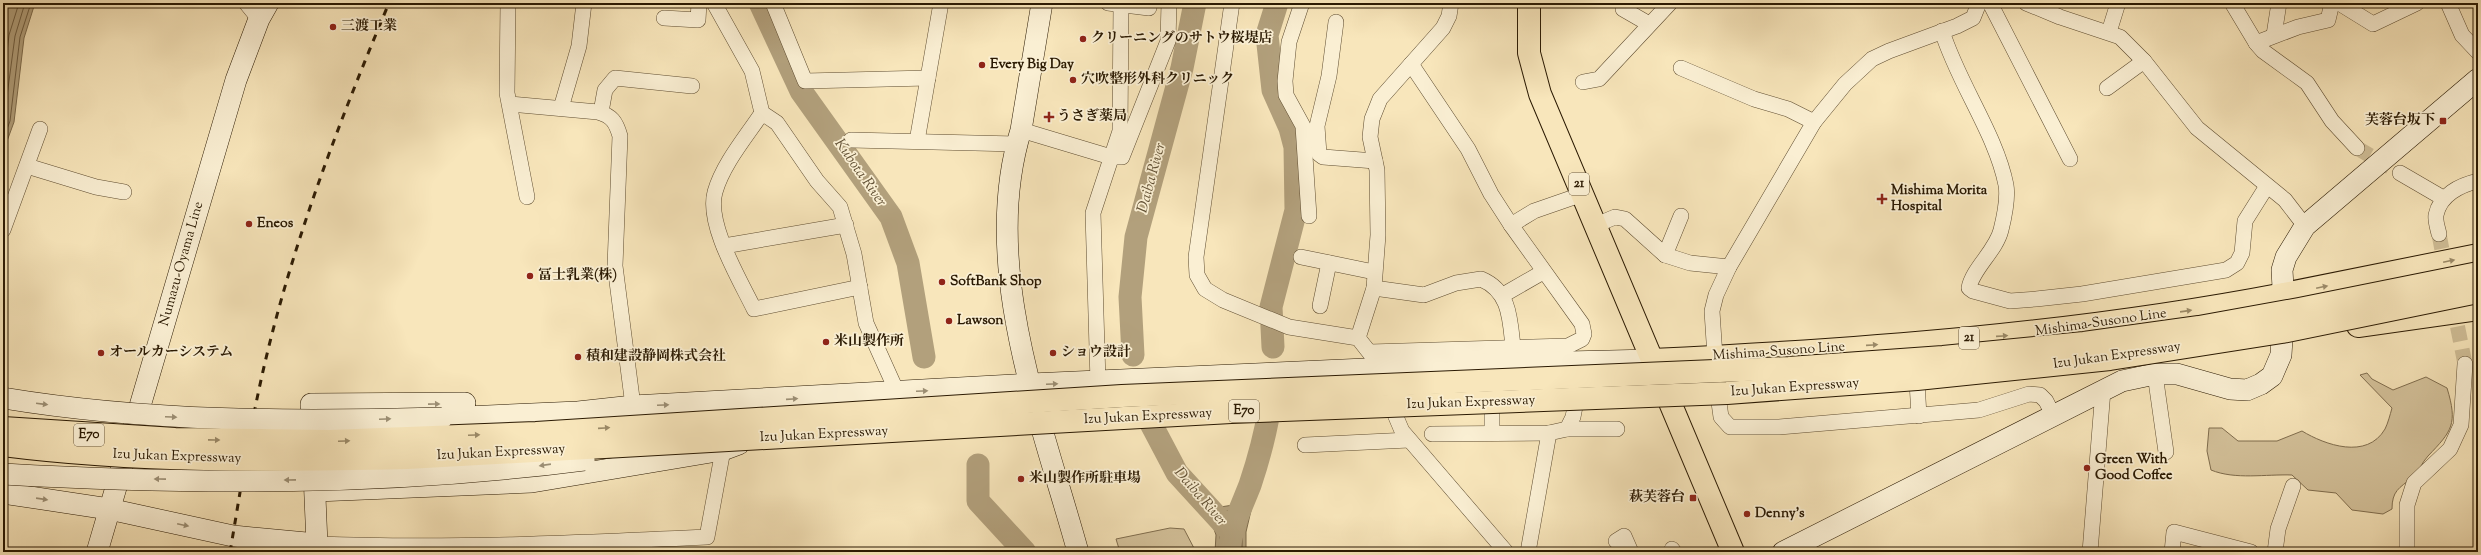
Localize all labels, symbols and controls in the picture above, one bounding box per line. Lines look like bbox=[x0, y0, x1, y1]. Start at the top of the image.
place label: 三渡工業 bbox=[341, 17, 397, 37]
marker: 三渡工業 bbox=[328, 22, 338, 32]
place label: クリーニングのサトウ桜堤店 bbox=[1091, 29, 1273, 49]
marker: クリーニングのサトウ桜堤店 bbox=[1078, 34, 1088, 44]
place label: Every Big Day bbox=[990, 55, 1074, 75]
marker: Every Big Day bbox=[977, 60, 987, 70]
place label: 穴吹整形外科クリニック bbox=[1081, 70, 1234, 90]
marker: 穴吹整形外科クリニック bbox=[1068, 75, 1078, 85]
place label: うさぎ薬局 bbox=[1057, 107, 1127, 127]
place label: 芙蓉台坂下 bbox=[2365, 111, 2435, 131]
marker: うさぎ薬局 bbox=[1044, 112, 1054, 122]
marker: 芙蓉台坂下 bbox=[2438, 116, 2448, 126]
water label: Kubota River bbox=[829, 135, 892, 212]
water label: Daiba River bbox=[1133, 140, 1172, 215]
road number: 21 bbox=[1569, 173, 1589, 195]
place label: Mishima Morita Hospital bbox=[1891, 181, 1988, 217]
marker: Mishima Morita Hospital bbox=[1876, 193, 1888, 205]
street label: Numazu-Oyama Line bbox=[155, 199, 209, 329]
place label: Eneos bbox=[257, 214, 294, 234]
marker: Eneos bbox=[244, 219, 254, 229]
one-way arrow bbox=[2443, 257, 2455, 263]
place label: 冨士乳業(株) bbox=[538, 266, 617, 286]
marker: 冨士乳業(株) bbox=[525, 271, 535, 281]
place label: SoftBank Shop bbox=[950, 272, 1042, 292]
marker: SoftBank Shop bbox=[937, 277, 947, 287]
one-way arrow bbox=[2316, 283, 2328, 289]
street label: Mishima-Susono Line bbox=[2034, 304, 2168, 342]
one-way arrow bbox=[2180, 308, 2192, 314]
place label: Lawson bbox=[957, 311, 1004, 331]
marker: Lawson bbox=[944, 316, 954, 326]
road number: 21 bbox=[1959, 327, 1979, 349]
place label: 米山製作所 bbox=[834, 332, 904, 352]
one-way arrow bbox=[1996, 332, 2008, 339]
marker: 米山製作所 bbox=[821, 337, 831, 347]
street label: Mishima-Susono Line bbox=[1712, 337, 1846, 367]
street label: Izu Jukan Expressway bbox=[2052, 337, 2182, 375]
one-way arrow bbox=[1866, 342, 1878, 349]
place label: オールカーシステム bbox=[109, 343, 233, 363]
place label: ショウ設計 bbox=[1061, 343, 1131, 363]
place label: 積和建設静岡株式会社 bbox=[586, 347, 726, 367]
marker: オールカーシステム bbox=[96, 348, 106, 358]
marker: ショウ設計 bbox=[1048, 348, 1058, 358]
marker: 積和建設静岡株式会社 bbox=[573, 352, 583, 362]
street label: Izu Jukan Expressway bbox=[1730, 374, 1860, 402]
one-way arrow bbox=[1046, 381, 1059, 387]
one-way arrow bbox=[916, 387, 928, 394]
street label: Izu Jukan Expressway bbox=[1406, 391, 1536, 415]
one-way arrow bbox=[786, 395, 798, 402]
road number: E70 bbox=[1229, 400, 1259, 422]
one-way arrow bbox=[36, 401, 48, 407]
one-way arrow bbox=[428, 401, 441, 407]
one-way arrow bbox=[657, 402, 670, 408]
street label: Izu Jukan Expressway bbox=[1083, 404, 1213, 430]
one-way arrow bbox=[165, 413, 177, 420]
one-way arrow bbox=[379, 416, 391, 423]
street label: Izu Jukan Expressway bbox=[759, 422, 889, 448]
road number: E70 bbox=[74, 424, 104, 446]
one-way arrow bbox=[598, 425, 610, 432]
one-way arrow bbox=[468, 432, 481, 438]
one-way arrow bbox=[208, 437, 221, 443]
one-way arrow bbox=[338, 437, 350, 444]
street label: Izu Jukan Expressway bbox=[436, 440, 566, 466]
street label: Izu Jukan Expressway bbox=[112, 445, 242, 469]
place label: Green With Good Coffee bbox=[2095, 450, 2173, 486]
one-way arrow bbox=[539, 462, 551, 468]
water label: Daiba River bbox=[1169, 463, 1232, 531]
marker: Green With Good Coffee bbox=[2082, 463, 2092, 473]
place label: 米山製作所駐車場 bbox=[1029, 469, 1141, 489]
marker: 米山製作所駐車場 bbox=[1016, 474, 1026, 484]
one-way arrow bbox=[154, 476, 166, 483]
one-way arrow bbox=[283, 477, 296, 483]
place label: 萩芙蓉台 bbox=[1629, 488, 1685, 508]
marker: 萩芙蓉台 bbox=[1688, 493, 1698, 503]
one-way arrow bbox=[36, 496, 48, 502]
place label: Denny's bbox=[1755, 504, 1805, 524]
marker: Denny's bbox=[1742, 509, 1752, 519]
one-way arrow bbox=[177, 523, 189, 529]

